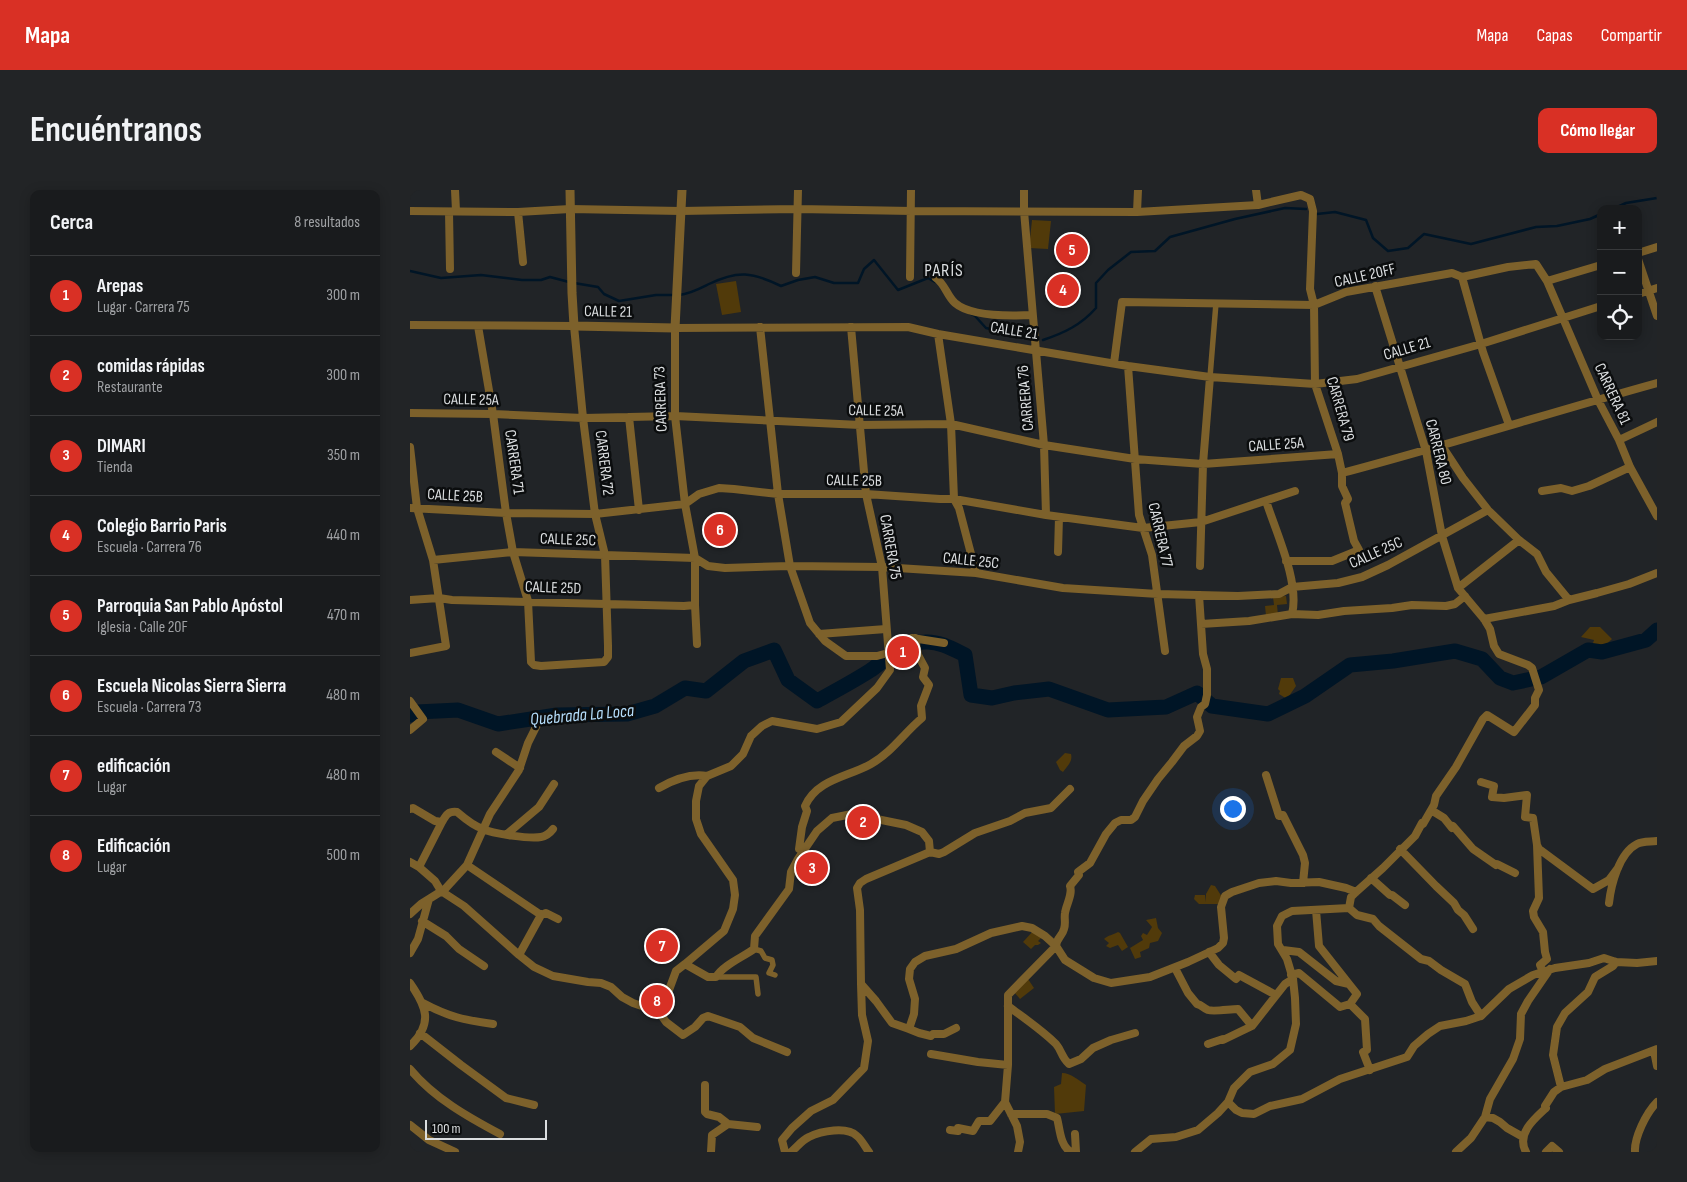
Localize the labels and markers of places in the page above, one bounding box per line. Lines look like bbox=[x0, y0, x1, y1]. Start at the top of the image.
pin: 5 bbox=[1056, 231, 1088, 269]
pin: 4 bbox=[1047, 271, 1079, 309]
pin: 6 bbox=[704, 511, 736, 549]
pin: 1 bbox=[887, 633, 919, 671]
pin: 2 bbox=[847, 803, 879, 841]
pin: 3 bbox=[796, 849, 828, 887]
pin: 7 bbox=[646, 927, 678, 965]
pin: 8 bbox=[641, 982, 673, 1020]

